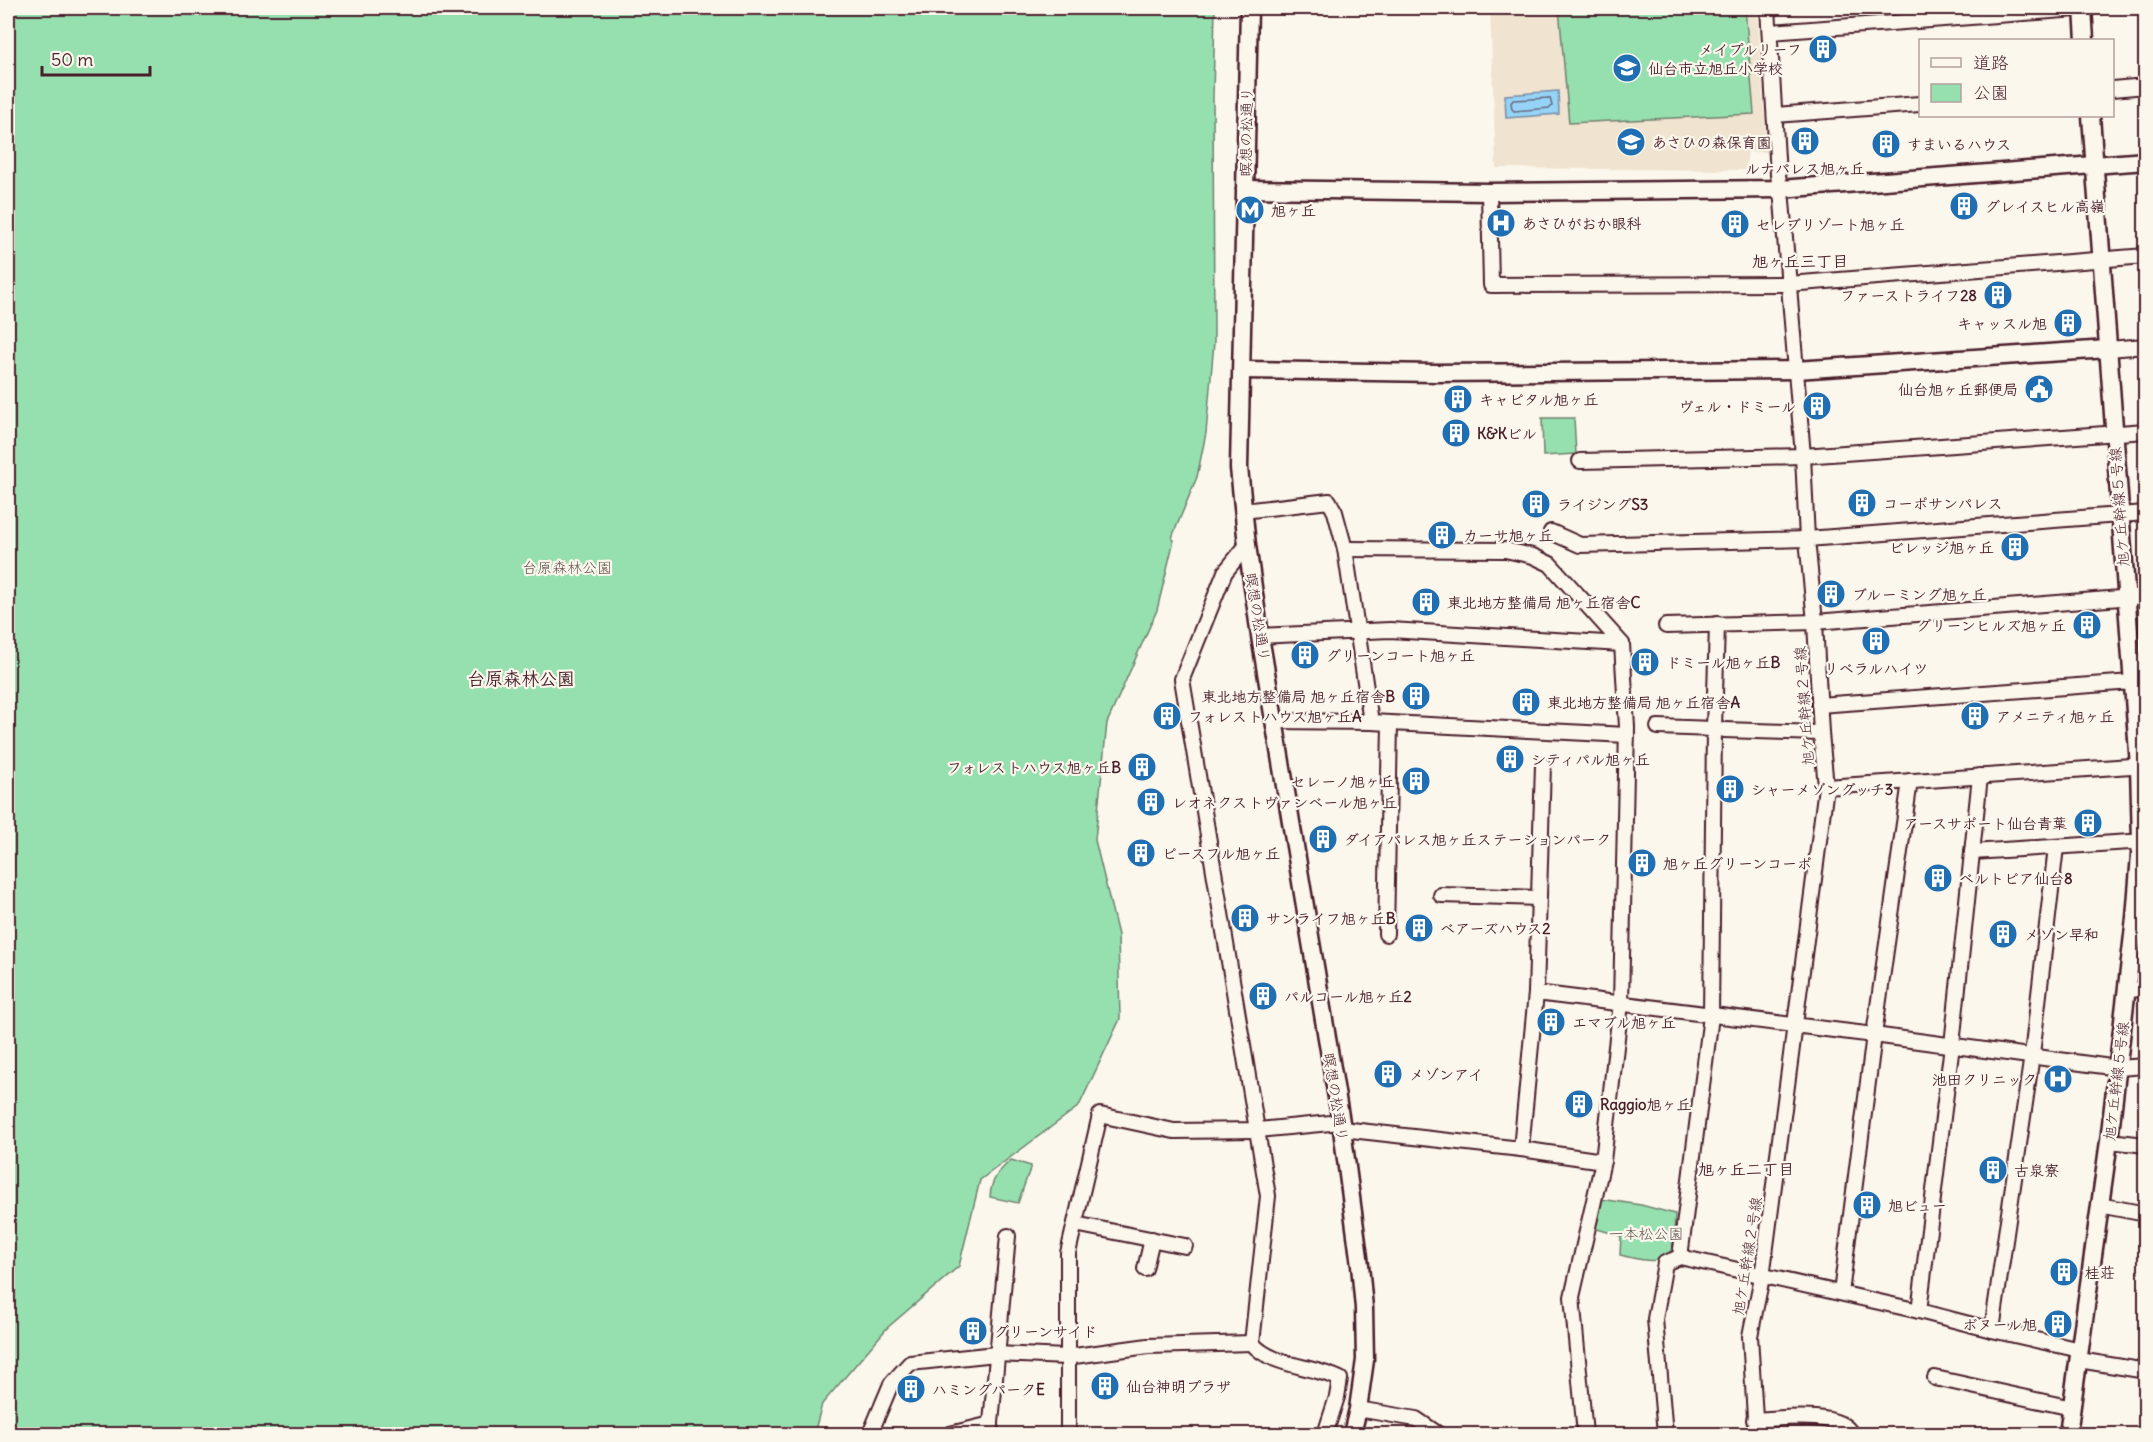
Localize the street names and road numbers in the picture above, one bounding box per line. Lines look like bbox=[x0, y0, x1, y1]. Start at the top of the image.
street label: 瞑想の松通り bbox=[1236, 87, 1256, 177]
street label: 旭ケ丘幹線５号線 bbox=[2105, 446, 2133, 568]
street label: 瞑想の松通り bbox=[1242, 571, 1274, 663]
street label: 旭ケ丘幹線２号線 bbox=[1790, 645, 1818, 767]
street label: 旭ケ丘幹線５号線 bbox=[2099, 1020, 2133, 1142]
street label: 瞑想の松通り bbox=[1320, 1051, 1352, 1143]
street label: 旭ケ丘幹線２号線 bbox=[1728, 1195, 1766, 1317]

